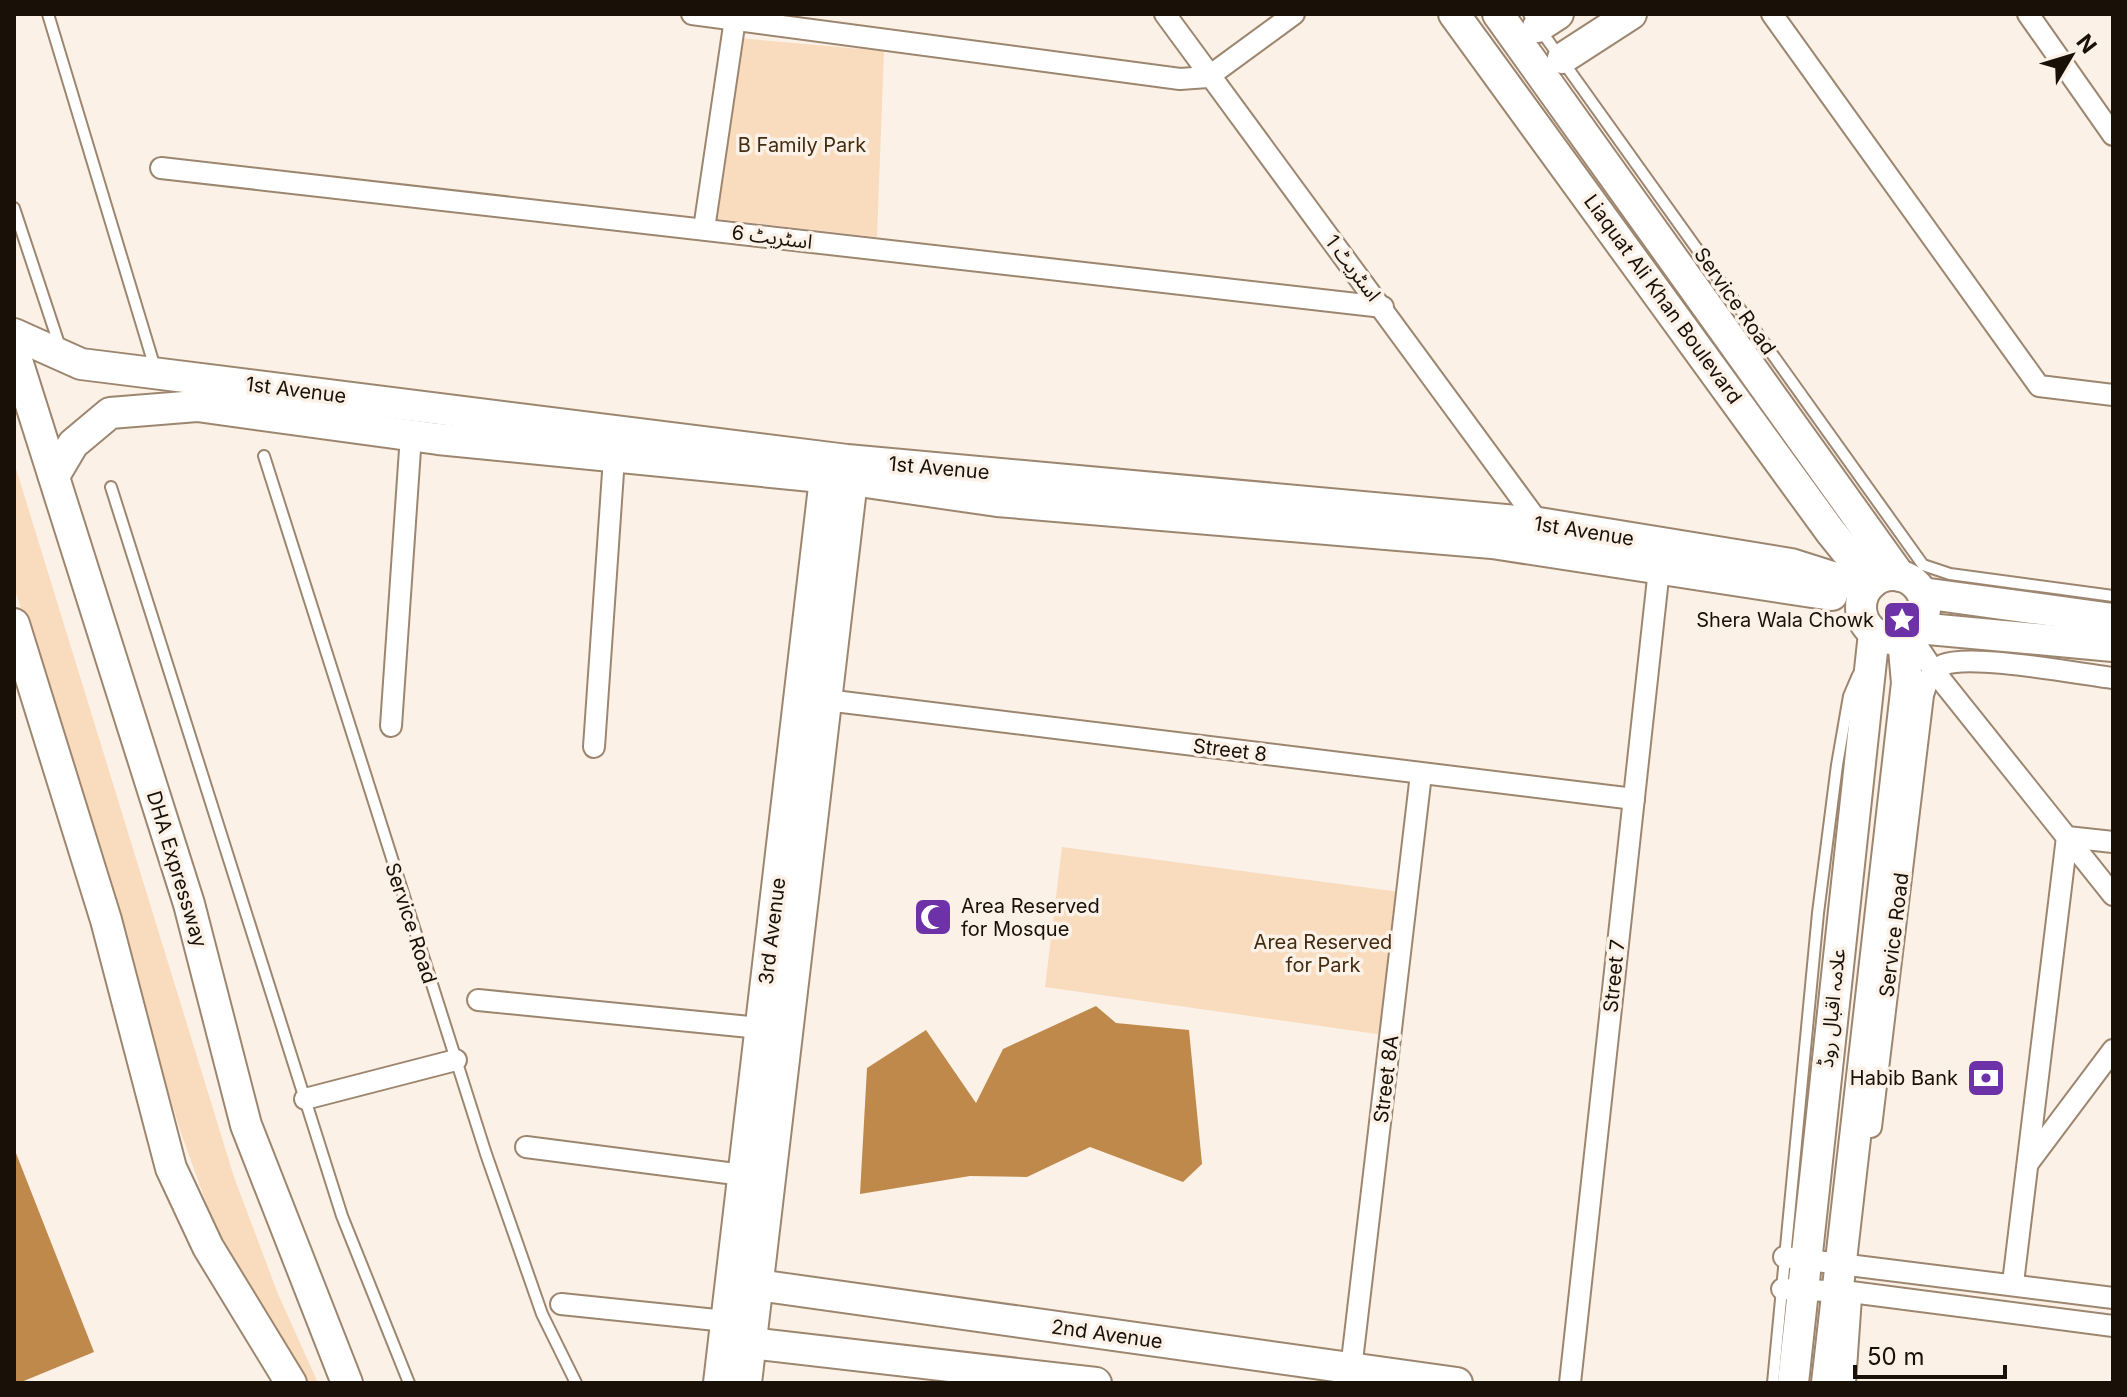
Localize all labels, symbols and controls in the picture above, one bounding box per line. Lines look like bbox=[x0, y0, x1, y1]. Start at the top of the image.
north arrow bbox=[2031, 16, 2111, 96]
text: N bbox=[2071, 29, 2102, 58]
park label: B Family Park bbox=[738, 133, 866, 157]
street label: Liaquat Ali Khan Boulevard bbox=[1579, 190, 1747, 408]
street label: اسٹریٹ 6 bbox=[730, 220, 814, 254]
street label: اسٹریٹ 1 bbox=[1320, 230, 1386, 306]
street label: Service Road bbox=[1689, 243, 1781, 359]
street label: 1st Avenue bbox=[244, 372, 348, 408]
street label: 1st Avenue bbox=[888, 452, 990, 484]
street label: 1st Avenue bbox=[1532, 511, 1636, 551]
place icon: Shera Wala Chowk bbox=[1881, 599, 1923, 641]
place label: Shera Wala Chowk bbox=[1696, 608, 1874, 632]
street label: Street 8 bbox=[1192, 734, 1268, 766]
street label: DHA Expressway bbox=[142, 788, 212, 950]
street label: Service Road bbox=[380, 860, 442, 986]
street label: Service Road bbox=[1874, 871, 1914, 999]
street label: 3rd Avenue bbox=[754, 876, 790, 986]
place label: Area Reserved for Mosque bbox=[961, 894, 1100, 941]
mosque icon: Area Reserved for Mosque bbox=[912, 896, 954, 938]
park label: Area Reserved for Park bbox=[1254, 930, 1392, 977]
street label: Street 7 bbox=[1598, 938, 1630, 1014]
street label: علامہ اقبال روڈ bbox=[1814, 947, 1850, 1069]
street label: Street 8A bbox=[1369, 1034, 1403, 1124]
bank icon: Habib Bank bbox=[1965, 1057, 2007, 1099]
place label: Habib Bank bbox=[1850, 1066, 1958, 1090]
street label: 2nd Avenue bbox=[1050, 1314, 1164, 1354]
scale bar bbox=[1855, 1329, 2005, 1379]
text: 50 m bbox=[1867, 1342, 1925, 1371]

